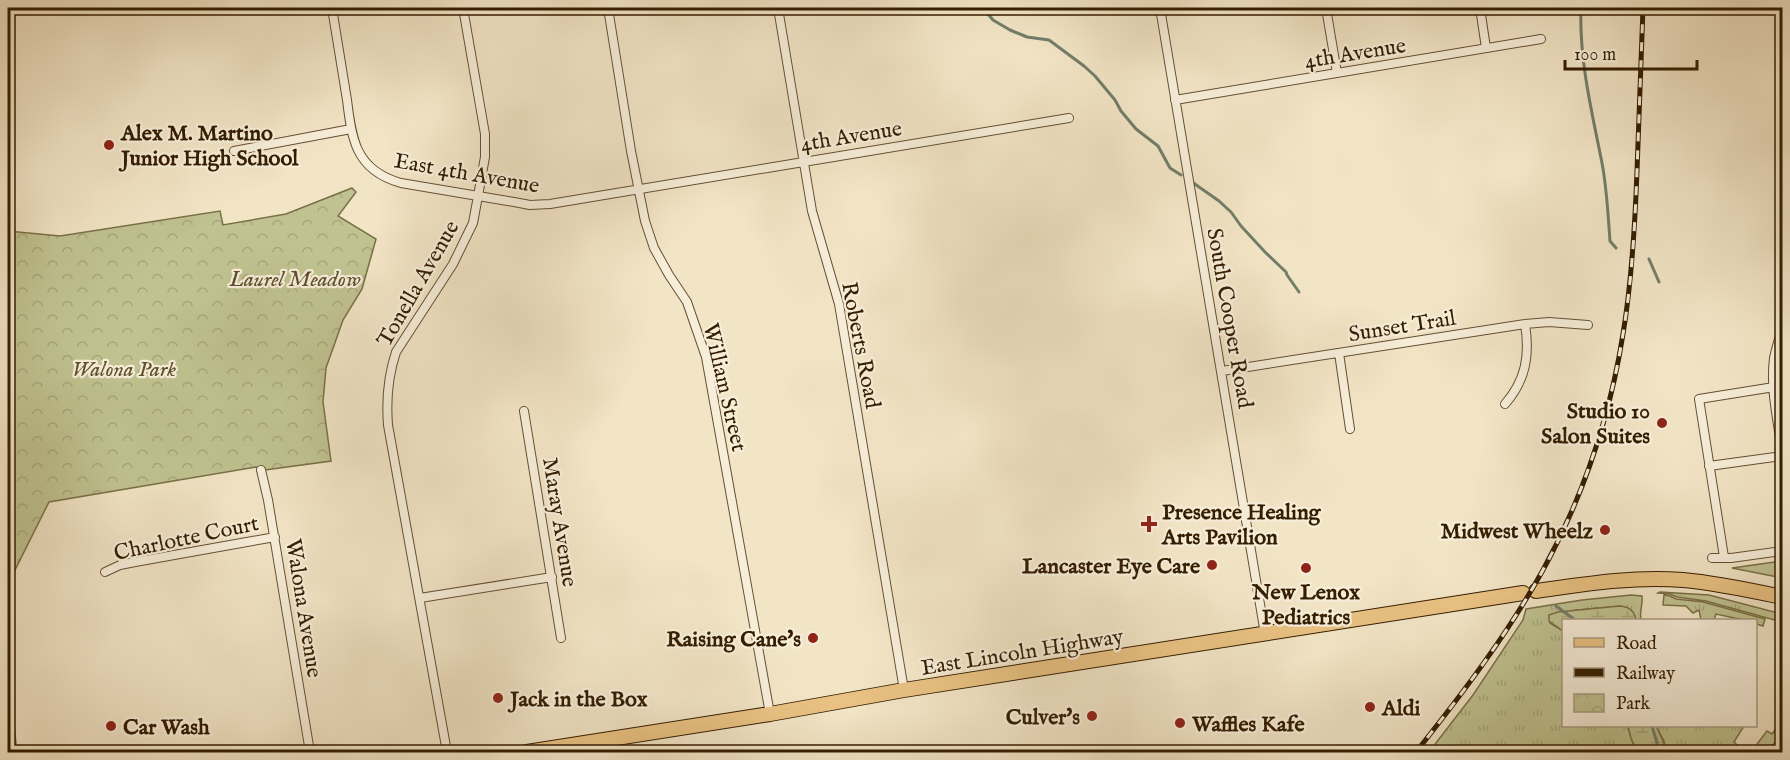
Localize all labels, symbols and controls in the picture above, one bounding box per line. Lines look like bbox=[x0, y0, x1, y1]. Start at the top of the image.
street label: 4th Avenue bbox=[1303, 32, 1408, 76]
scale bar bbox=[1565, 33, 1697, 71]
text: 100 m bbox=[1574, 44, 1616, 67]
street label: 4th Avenue bbox=[799, 115, 904, 159]
place label: Alex M. Martino Junior High School bbox=[118, 120, 299, 173]
marker: Alex M. Martino Junior High School bbox=[102, 138, 116, 152]
street label: East 4th Avenue bbox=[392, 147, 541, 201]
street label: Tonella Avenue bbox=[371, 216, 466, 352]
street label: South Cooper Road bbox=[1199, 226, 1259, 411]
park label: Laurel Meadow bbox=[228, 266, 361, 294]
street label: Roberts Road bbox=[834, 280, 886, 411]
street label: Sunset Trail bbox=[1347, 305, 1458, 349]
street label: William Street bbox=[696, 321, 753, 455]
park label: Walona Park bbox=[72, 356, 176, 384]
place label: Studio 10 Salon Suites bbox=[1541, 398, 1650, 451]
marker: Studio 10 Salon Suites bbox=[1655, 416, 1669, 430]
street label: Maray Avenue bbox=[535, 456, 583, 589]
place label: Presence Healing Arts Pavilion bbox=[1161, 499, 1322, 552]
street label: Charlotte Court bbox=[111, 510, 262, 568]
marker: Presence Healing Arts Pavilion bbox=[1140, 515, 1158, 533]
place label: Midwest Wheelz bbox=[1440, 518, 1594, 546]
marker: Midwest Wheelz bbox=[1598, 523, 1612, 537]
street label: Walona Avenue bbox=[278, 537, 328, 680]
place label: Lancaster Eye Care bbox=[1022, 553, 1200, 581]
marker: Lancaster Eye Care bbox=[1205, 558, 1219, 572]
marker: New Lenox Pediatrics bbox=[1299, 561, 1313, 575]
place label: New Lenox Pediatrics bbox=[1251, 579, 1360, 632]
legend bbox=[1562, 619, 1757, 727]
street label: East Lincoln Highway bbox=[919, 623, 1126, 683]
place label: Raising Cane's bbox=[666, 626, 801, 654]
marker: Raising Cane's bbox=[806, 631, 820, 645]
text: Road bbox=[1616, 633, 1657, 656]
text: Railway bbox=[1616, 663, 1675, 686]
place label: Jack in the Box bbox=[507, 686, 648, 714]
marker: Jack in the Box bbox=[491, 691, 505, 705]
text: Park bbox=[1616, 693, 1651, 716]
place label: Aldi bbox=[1381, 695, 1421, 723]
marker: Aldi bbox=[1363, 700, 1377, 714]
place label: Culver's bbox=[1006, 704, 1080, 732]
marker: Culver's bbox=[1085, 709, 1099, 723]
place label: Waffles Kafe bbox=[1191, 711, 1305, 739]
place label: Car Wash bbox=[123, 714, 210, 742]
marker: Waffles Kafe bbox=[1173, 716, 1187, 730]
marker: Car Wash bbox=[104, 719, 118, 733]

